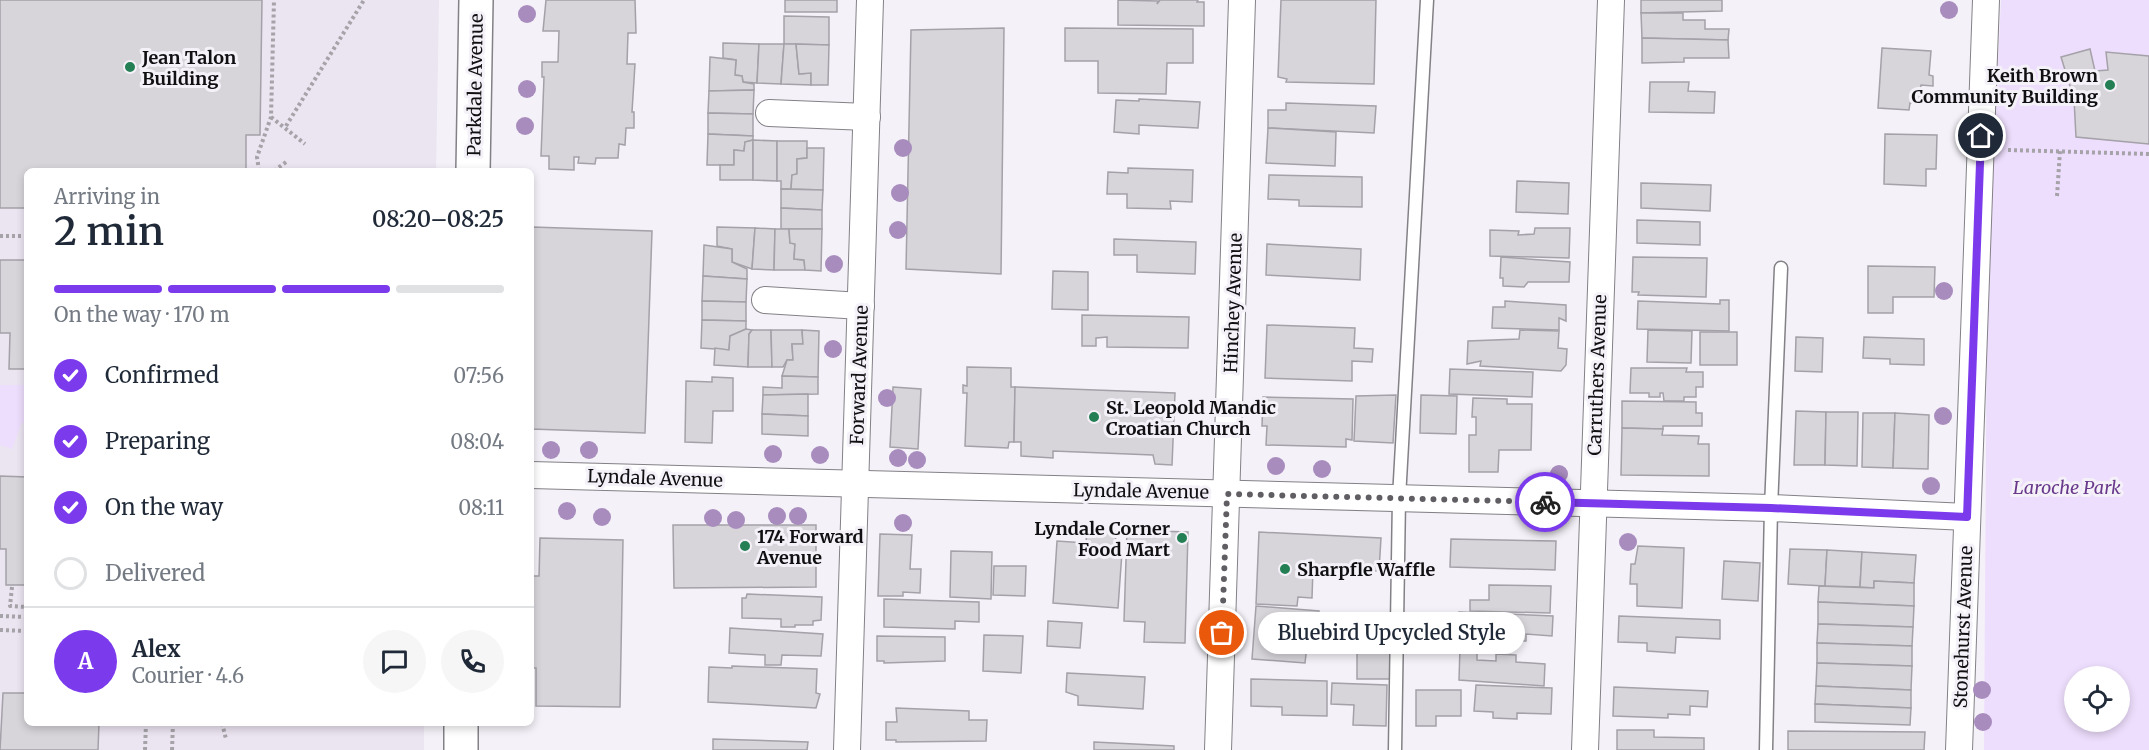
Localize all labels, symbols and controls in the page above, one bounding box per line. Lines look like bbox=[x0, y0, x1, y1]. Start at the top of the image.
street label: Parkdale Avenue bbox=[462, 13, 488, 157]
place label: Jean Talon Building bbox=[141, 46, 236, 90]
marker: Jean Talon Building bbox=[123, 60, 137, 74]
place label: Keith Brown Community Building bbox=[1911, 64, 2098, 108]
marker: Keith Brown Community Building bbox=[2103, 78, 2117, 92]
pin bbox=[1955, 110, 2006, 161]
icon: home bbox=[1964, 119, 1997, 152]
text: Arriving in bbox=[54, 184, 160, 209]
text: 08:20–08:25 bbox=[372, 205, 504, 233]
text: 2 min bbox=[54, 207, 164, 256]
street label: Hinchey Avenue bbox=[1219, 233, 1247, 373]
street label: Carruthers Avenue bbox=[1583, 294, 1611, 456]
text: On the way · 170 m bbox=[54, 302, 230, 327]
street label: Forward Avenue bbox=[845, 305, 873, 445]
icon: check bbox=[54, 359, 87, 392]
text: Confirmed bbox=[105, 361, 219, 389]
text: 07:56 bbox=[453, 363, 504, 388]
place label: St. Leopold Mandic Croatian Church bbox=[1106, 396, 1276, 440]
marker: St. Leopold Mandic Croatian Church bbox=[1087, 410, 1101, 424]
icon: check bbox=[54, 425, 87, 458]
text: Preparing bbox=[105, 427, 210, 455]
text: 08:04 bbox=[450, 429, 504, 454]
street label: Lyndale Avenue bbox=[587, 464, 723, 492]
courier bbox=[1515, 472, 1575, 532]
park label: Laroche Park bbox=[2013, 476, 2121, 499]
street label: Lyndale Avenue bbox=[1073, 478, 1209, 504]
icon: bike bbox=[1529, 486, 1562, 519]
icon: check bbox=[54, 491, 87, 524]
text: On the way bbox=[105, 493, 223, 521]
text: 08:11 bbox=[458, 495, 504, 520]
place label: Lyndale Corner Food Mart bbox=[1034, 517, 1171, 561]
place label: 174 Forward Avenue bbox=[756, 525, 864, 569]
marker: Lyndale Corner Food Mart bbox=[1175, 531, 1189, 545]
marker: 174 Forward Avenue bbox=[738, 539, 752, 553]
street label: Stonehurst Avenue bbox=[1949, 545, 1977, 709]
place label: Sharpfle Waffle bbox=[1297, 558, 1435, 581]
text: Delivered bbox=[105, 559, 205, 587]
marker: Sharpfle Waffle bbox=[1278, 562, 1292, 576]
pin bbox=[1196, 607, 1247, 658]
callout: Bluebird Upcycled Style bbox=[1258, 612, 1525, 654]
icon: bag bbox=[1205, 616, 1238, 649]
text: Bluebird Upcycled Style bbox=[1277, 620, 1506, 645]
button: chat bbox=[363, 630, 426, 693]
button: phone bbox=[441, 630, 504, 693]
text: Alex bbox=[132, 635, 181, 663]
text: A bbox=[78, 647, 93, 675]
text: Courier · 4.6 bbox=[132, 663, 244, 688]
map controls bbox=[2064, 666, 2130, 732]
button: locate bbox=[2064, 666, 2130, 732]

